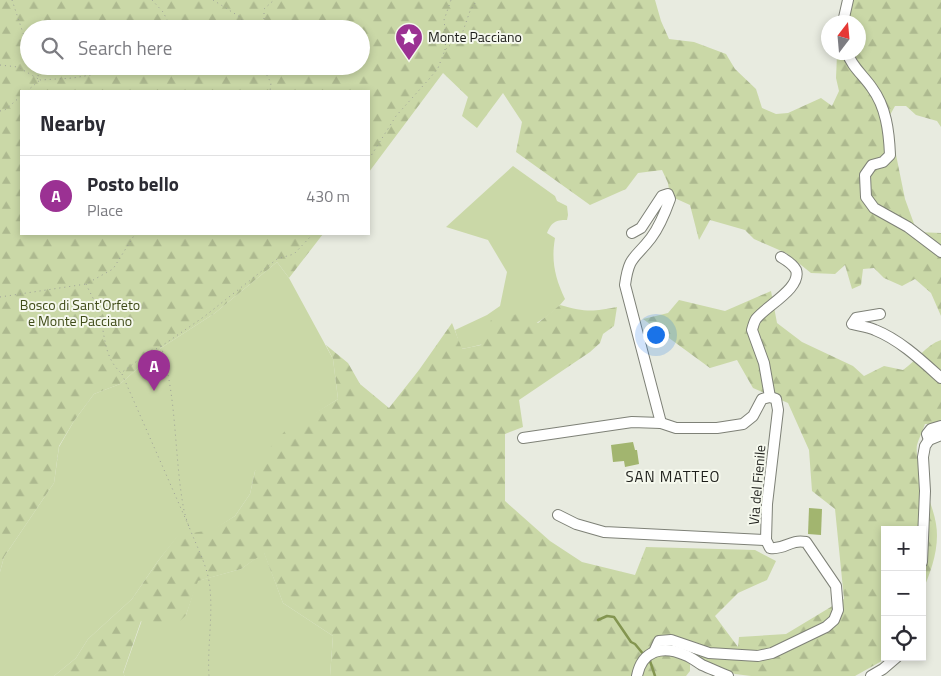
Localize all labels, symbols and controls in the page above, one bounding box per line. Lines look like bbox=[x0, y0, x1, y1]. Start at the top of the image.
north arrow bbox=[821, 15, 866, 60]
search box bbox=[20, 20, 370, 75]
place icon: Monte Pacciano bbox=[394, 22, 424, 61]
place label: Monte Pacciano bbox=[428, 26, 522, 47]
text: Search here bbox=[78, 33, 172, 62]
icon: search bbox=[38, 34, 66, 62]
text: Nearby bbox=[40, 107, 105, 139]
text: Posto bello bbox=[87, 169, 179, 198]
text: A bbox=[51, 184, 61, 208]
text: 430 m bbox=[306, 184, 350, 208]
text: Place bbox=[87, 198, 123, 222]
park label: Bosco di Sant'Orfeto e Monte Pacciano bbox=[20, 294, 140, 331]
your location bbox=[643, 322, 669, 348]
pin: A bbox=[138, 350, 170, 391]
street label: Via del Fienile bbox=[743, 444, 770, 526]
district label: SAN MATTEO bbox=[625, 465, 721, 488]
map controls bbox=[881, 526, 926, 661]
button: + bbox=[881, 526, 926, 571]
button: − bbox=[881, 571, 926, 616]
button: locate bbox=[881, 616, 926, 661]

